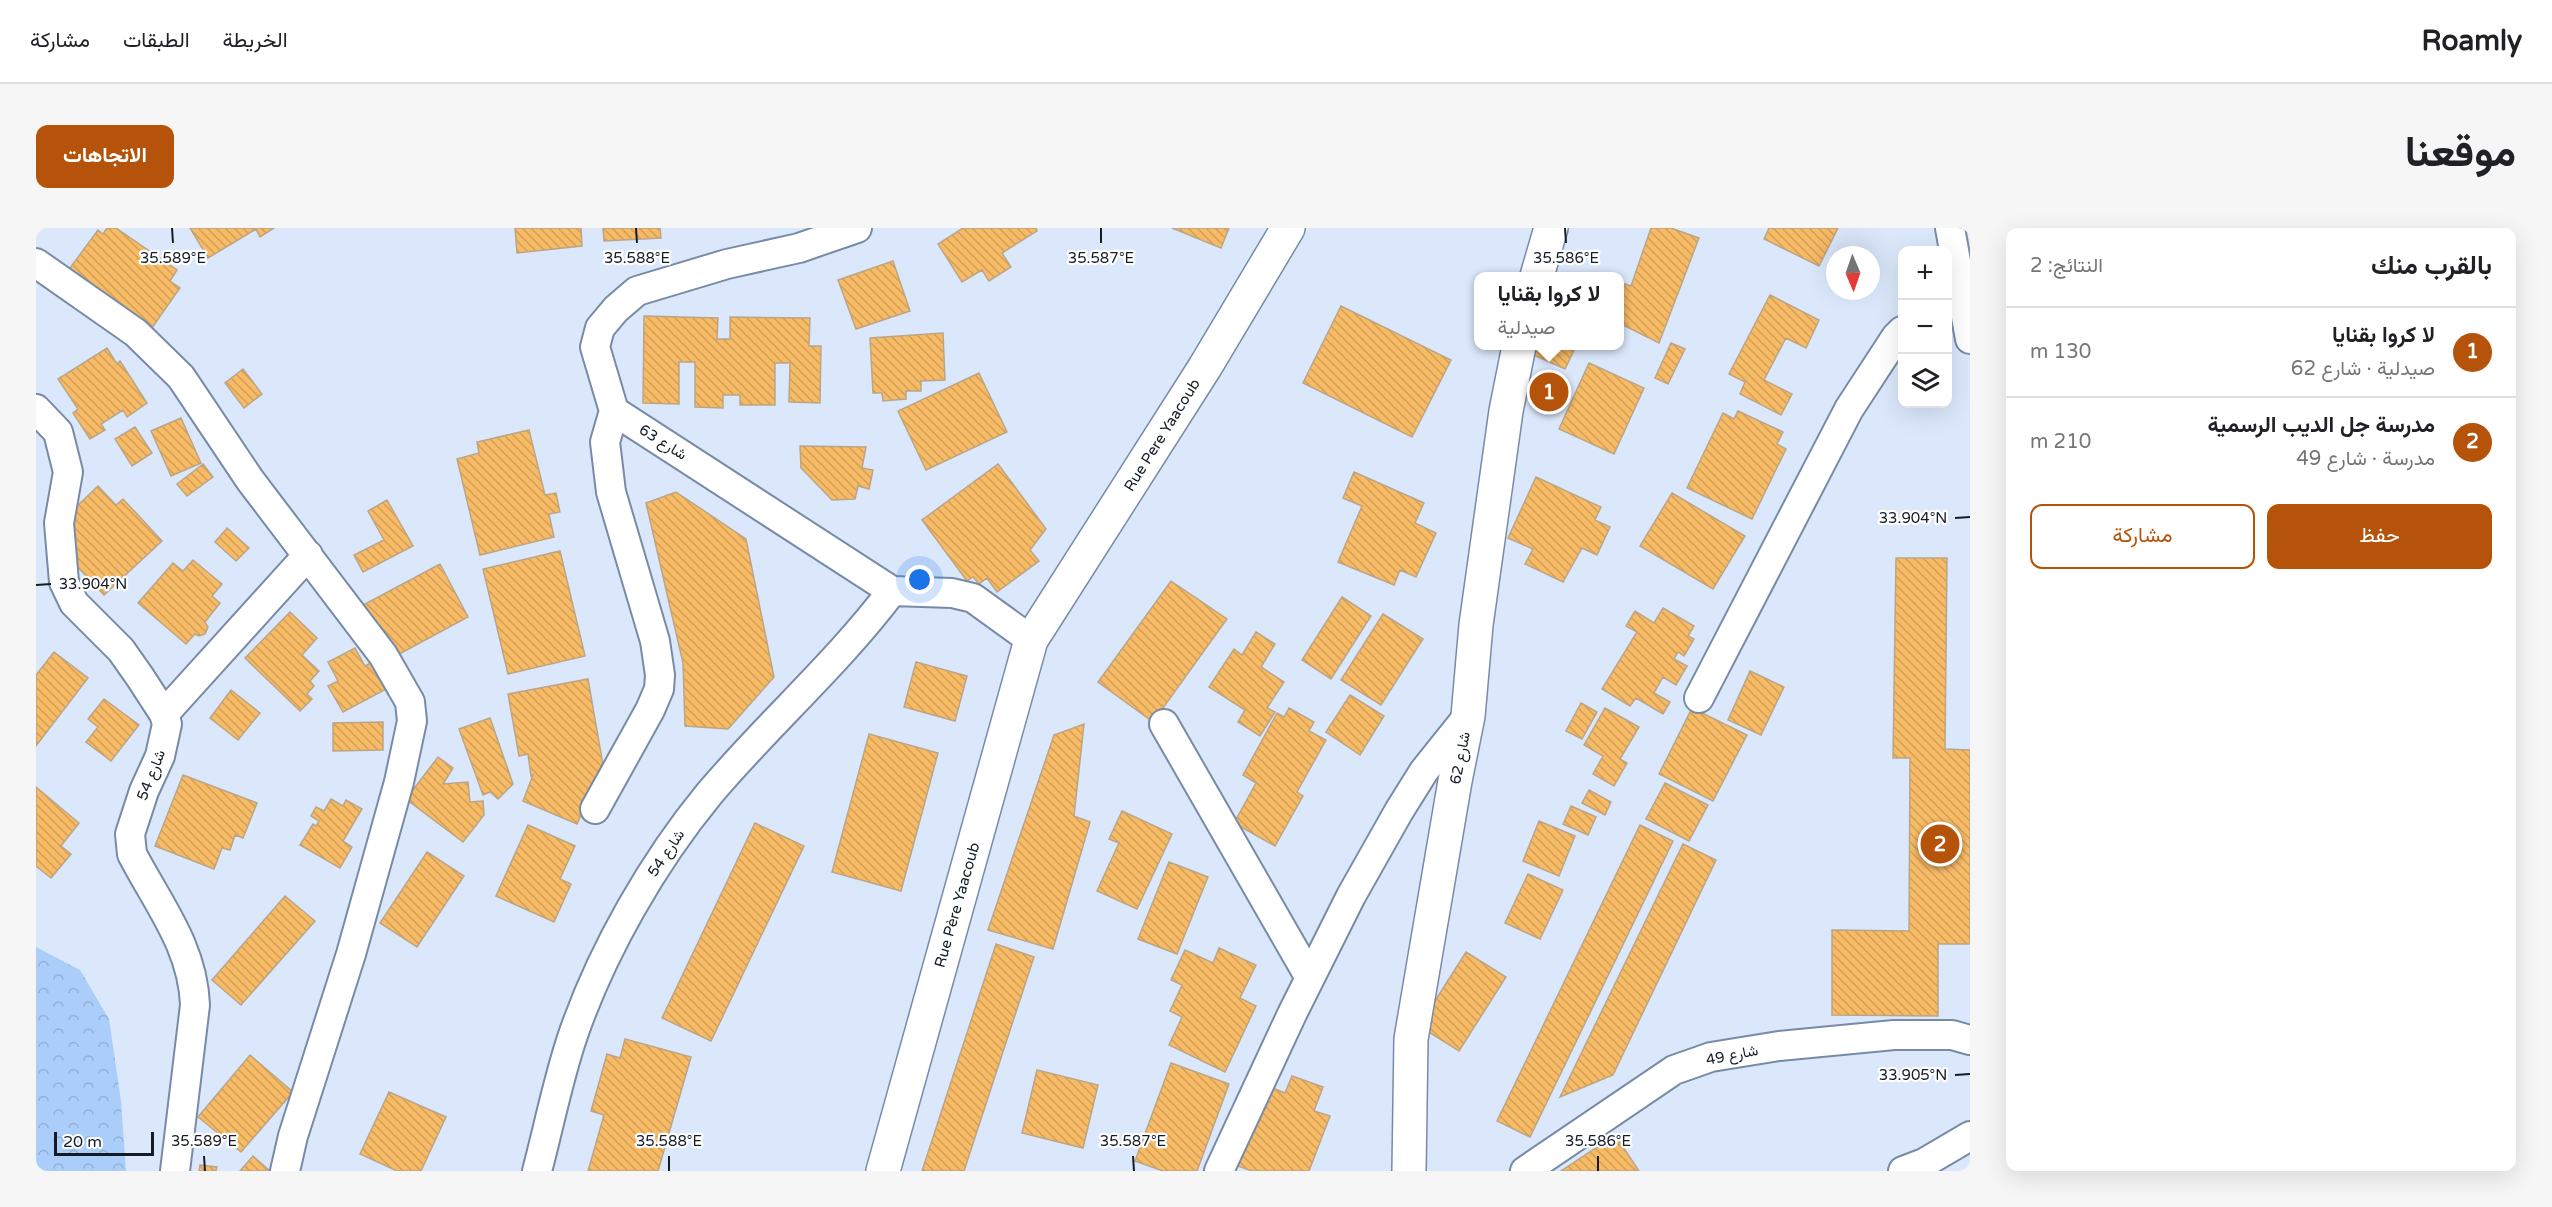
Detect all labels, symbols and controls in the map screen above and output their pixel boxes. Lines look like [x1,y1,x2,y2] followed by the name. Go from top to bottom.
[2422,24,2522,58] text: Roamly
[30,28,90,53] text: مشاركة
[123,28,190,53] text: الطبقات
[223,28,288,53] text: الخريطة
[36,125,174,188] button: الاتجاهات
[2405,127,2516,178] text: موقعنا
[1826,246,1880,300] north arrow
[1898,246,1952,408] map controls
[1898,246,1952,300] button: +
[140,249,206,267] text: 35.589°E
[604,249,670,267] text: 35.588°E
[1068,249,1134,267] text: 35.587°E
[1533,249,1599,267] text: 35.586°E
[2371,250,2492,281] text: بالقرب منك
[2030,254,2103,278] text: النتائج: 2
[1474,272,1624,350] popup
[1498,281,1600,307] text: لا كروا بقنايا
[1898,300,1952,354] button: −
[1498,316,1556,340] text: صيدلية
[2332,322,2435,348] text: لا كروا بقنايا
[2030,340,2091,364] text: 130 m
[2466,340,2479,364] text: 1
[1898,354,1952,408] button: layers
[2291,357,2435,381] text: صيدلية · شارع 62
[1530,370,1568,414] pin: 1
[1120,375,1204,495] street label: Rue Pere Yaacoub
[2207,412,2435,438] text: مدرسة جل الديب الرسمية
[635,420,690,465] street label: شارع 63
[2030,430,2091,454] text: 210 m
[2466,430,2479,454] text: 2
[2296,447,2435,471] text: مدرسة · شارع 49
[2030,504,2255,569] button: مشاركة
[2267,504,2492,569] button: حفظ
[1879,509,1947,527] text: 33.904°N
[905,565,934,594] your location
[59,575,127,593] text: 33.904°N
[1446,730,1476,786] street label: شارع 62
[133,747,171,804] street label: شارع 54
[1920,822,1960,866] pin: 2
[644,826,690,881] street label: شارع 54
[931,840,983,970] street label: Rue Père Yaacoub
[1704,1041,1760,1071] street label: شارع 49
[1879,1066,1947,1084] text: 33.905°N
[54,1129,154,1156] scale bar
[63,1132,102,1152] text: 20 m
[171,1132,237,1150] text: 35.589°E
[636,1132,702,1150] text: 35.588°E
[1100,1132,1166,1150] text: 35.587°E
[1565,1132,1631,1150] text: 35.586°E

